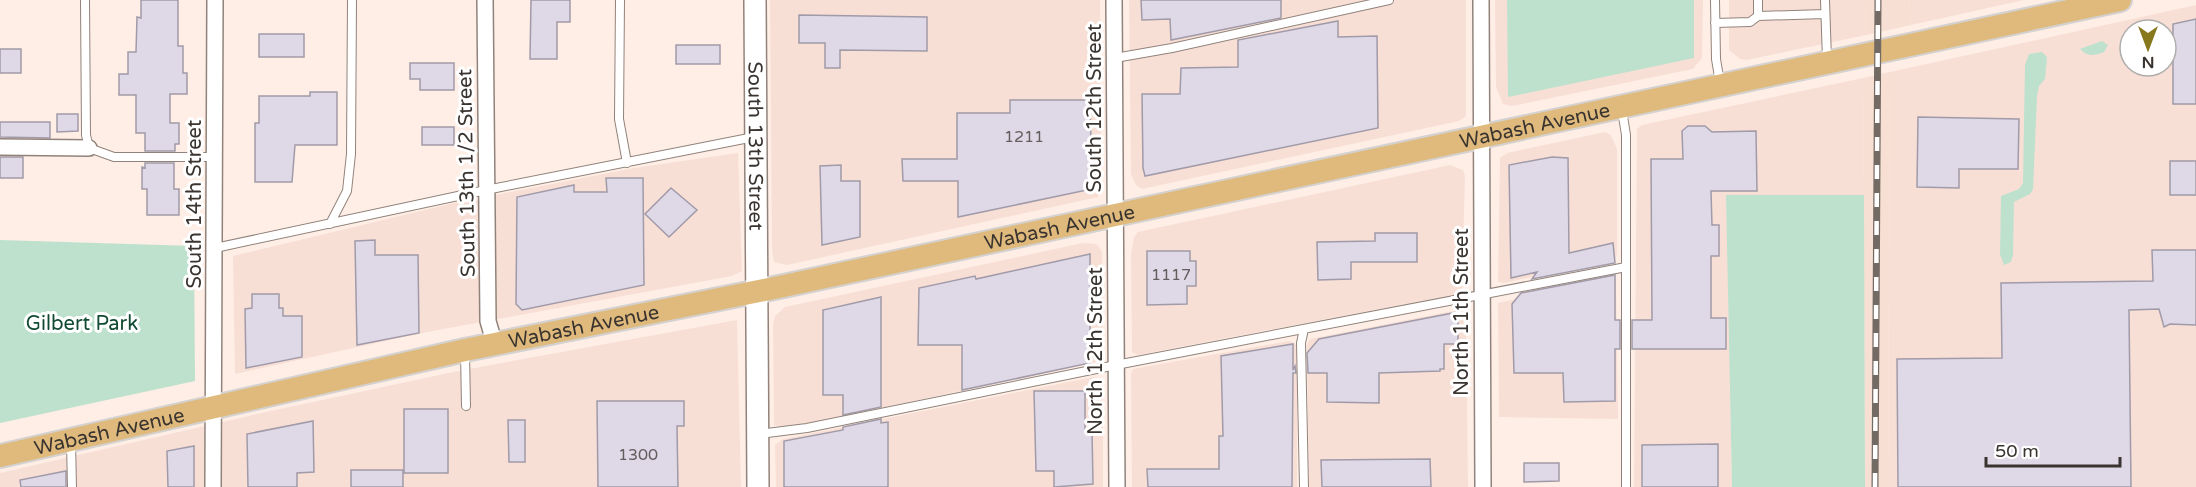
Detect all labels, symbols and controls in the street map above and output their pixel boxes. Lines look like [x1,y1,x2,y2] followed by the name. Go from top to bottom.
[2118,18,2178,78] north arrow
[1083,23,1107,192] street label: South 12th Street
[2142,52,2154,72] text: N
[742,61,767,231] street label: South 13th Street
[453,68,481,277] street label: South 13th 1/2 Street
[1458,98,1612,154] street label: Wabash Avenue
[183,119,207,288] street label: South 14th Street
[1004,127,1044,147] house number: 1211
[982,200,1137,256] street label: Wabash Avenue
[1450,228,1474,396] street label: North 11th Street
[1151,265,1191,285] house number: 1117
[1084,267,1108,435] street label: North 12th Street
[506,300,661,354] street label: Wabash Avenue
[26,312,138,336] park label: Gilbert Park
[32,403,187,461] street label: Wabash Avenue
[1986,430,2120,468] scale bar
[1995,440,2039,462] text: 50 m
[618,445,658,465] house number: 1300

